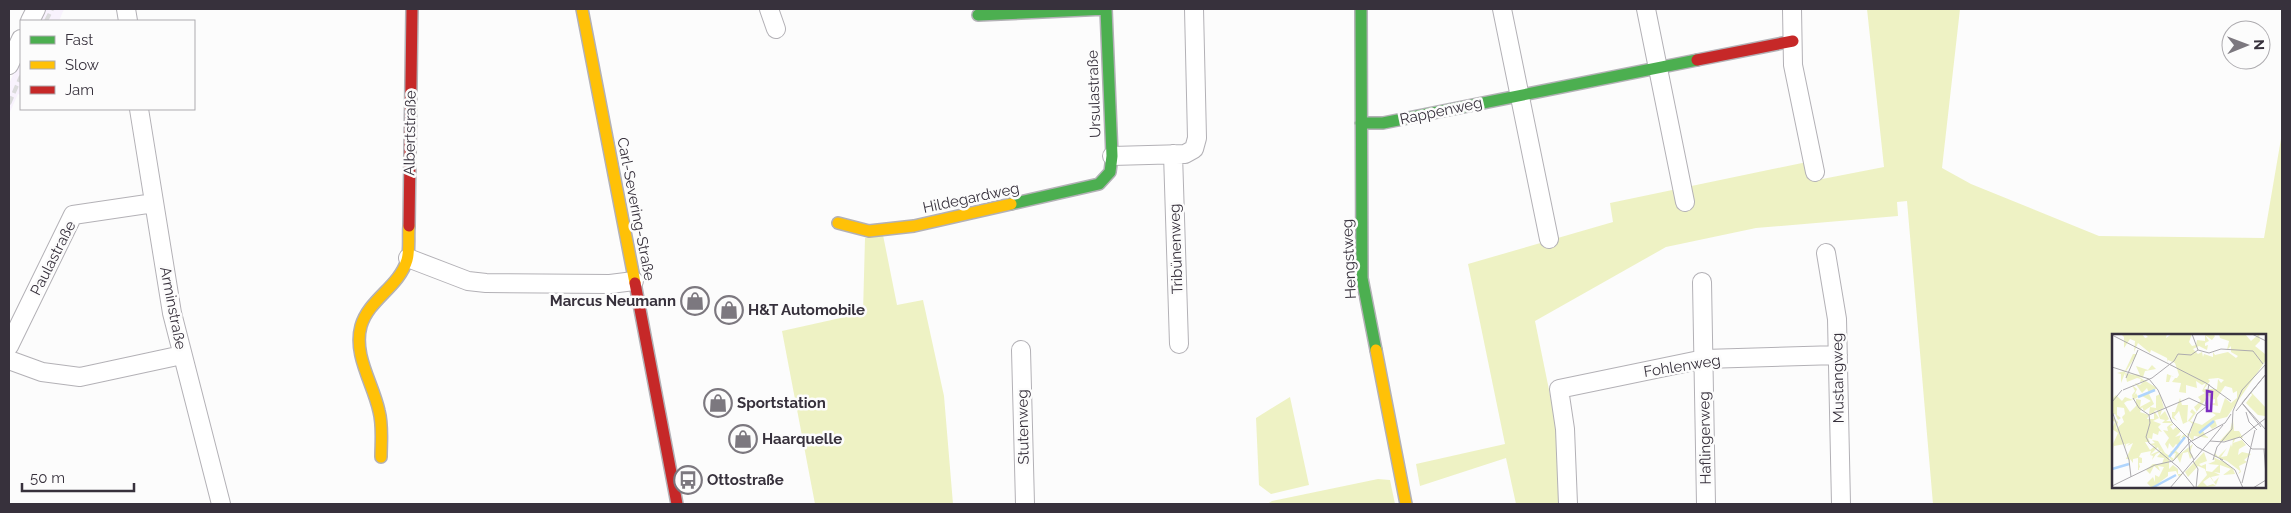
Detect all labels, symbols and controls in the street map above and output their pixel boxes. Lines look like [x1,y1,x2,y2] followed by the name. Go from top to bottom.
[20,20,195,110] legend
[2221,20,2271,70] north arrow
[65,31,93,49] text: Fast
[2251,39,2267,50] text: N
[1083,50,1105,138] street label: Ursulastraße
[65,56,99,74] text: Slow
[65,81,94,99] text: Jam
[400,90,420,176] street label: Albertstraße
[1398,93,1484,129] street label: Rappenweg
[613,136,659,282] street label: Carl-Severing-Straße
[921,179,1021,217] street label: Hildegardweg
[1165,203,1187,295] street label: Tribünenweg
[27,218,80,298] street label: Paulastraße
[1338,219,1360,299] street label: Hengstweg
[156,265,190,351] street label: Arminstraße
[680,286,710,316] shop icon: Marcus Neumann
[550,292,676,310] place label: Marcus Neumann
[714,295,744,325] shop icon: H&T Automobile
[748,301,865,319] place label: H&T Automobile
[1828,333,1848,423] street label: Mustangweg
[2112,334,2266,488] inset map
[1642,351,1722,381] street label: Fohlenweg
[703,388,733,418] shop icon: Sportstation
[1013,389,1033,465] street label: Stutenweg
[1695,391,1715,485] street label: Haflingerweg
[737,394,826,412] place label: Sportstation
[728,424,758,454] shop icon: Haarquelle
[762,430,842,448] place label: Haarquelle
[22,460,135,492] scale bar
[673,465,703,495] bus stop icon: Ottostraße
[30,469,65,487] text: 50 m
[707,471,784,489] place label: Ottostraße

